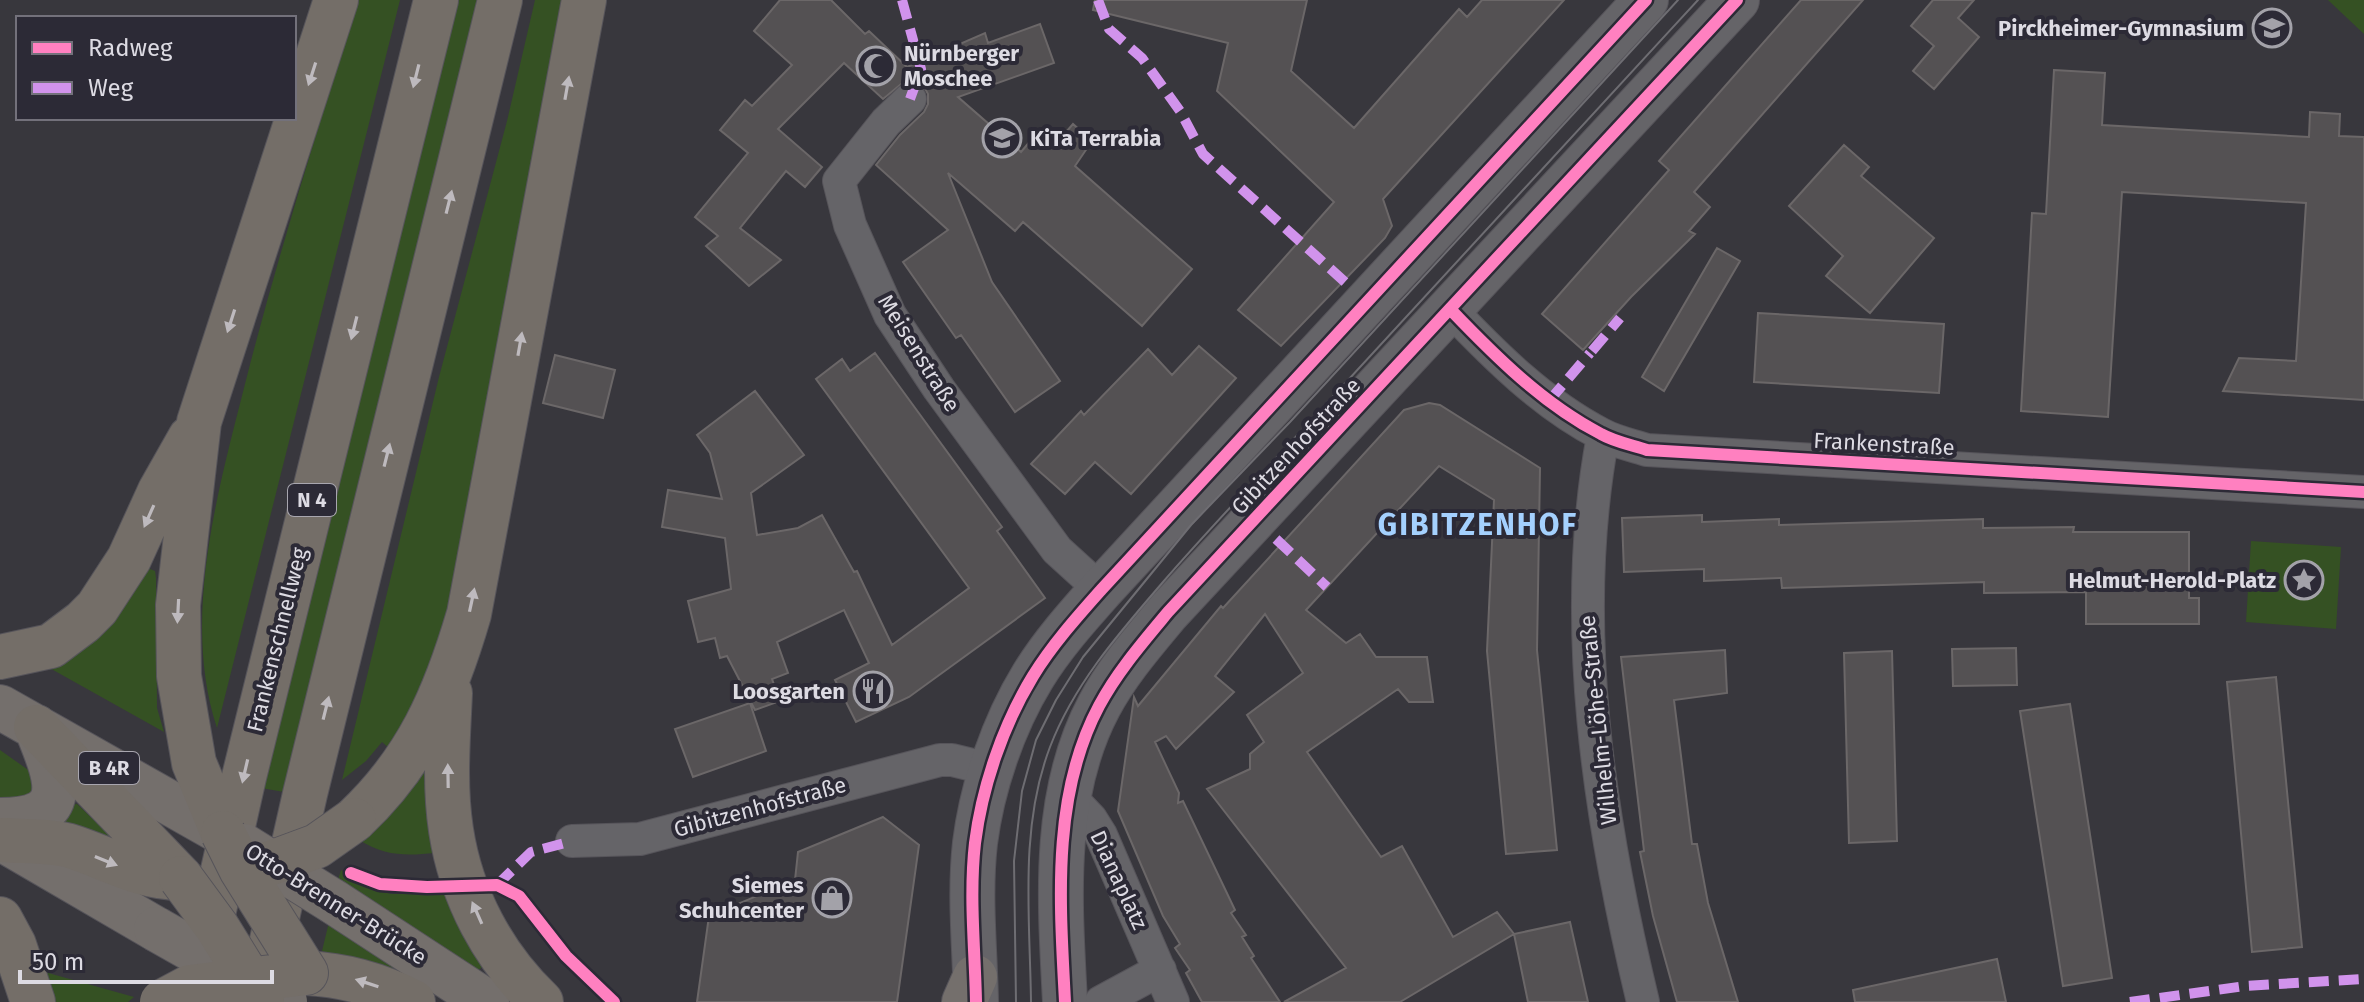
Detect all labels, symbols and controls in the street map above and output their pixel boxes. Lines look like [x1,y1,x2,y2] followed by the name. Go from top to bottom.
[2251,7,2293,49] school or university icon: Pirckheimer-Gymnasium
[1998,15,2244,42] place label: Pirckheimer-Gymnasium
[16,16,296,120] legend
[88,34,173,62] text: Radweg
[904,40,1019,92] place label: Nürnberger Moschee
[855,45,897,87] mosque icon: Nürnberger Moschee
[306,62,318,86] one-way arrow
[410,63,422,88] one-way arrow
[88,74,134,102] text: Weg
[561,76,573,101] one-way arrow
[981,117,1023,159] school or university icon: KiTa Terrabia
[1030,125,1161,152] place label: KiTa Terrabia
[443,190,455,215] one-way arrow
[872,289,966,417] street label: Meisenstraße
[225,310,237,334] one-way arrow
[347,316,360,341] one-way arrow
[514,331,526,356] one-way arrow
[1226,372,1366,520] street label: Gibitzenhofstraße
[1813,427,1955,461] street label: Frankenstraße
[382,442,394,467] one-way arrow
[288,484,336,516] road number: N 4
[142,504,156,527] one-way arrow
[1378,507,1578,543] district label: GIBITZENHOF
[241,544,313,735] street label: Frankenschnellweg
[2283,559,2325,601] place icon: Helmut-Herold-Platz
[2068,567,2276,594] place label: Helmut-Herold-Platz
[466,587,479,612] one-way arrow
[172,599,185,624] one-way arrow
[1574,614,1622,826] street label: Wilhelm-Löhe-Straße
[852,670,894,712] restaurant icon: Loosgarten
[733,678,845,705] place label: Loosgarten
[320,695,333,720] one-way arrow
[79,752,139,784] road number: B 4R
[238,758,251,783] one-way arrow
[442,763,454,788] one-way arrow
[671,771,849,843] street label: Gibitzenhofstraße
[1084,826,1154,934] street label: Dianaplatz
[241,837,431,971] street label: Otto-Brenner-Brücke
[94,854,118,867] one-way arrow
[679,872,804,924] place label: Siemes Schuhcenter
[811,877,853,919] shop icon: Siemes Schuhcenter
[470,902,484,925] one-way arrow
[20,934,272,984] scale bar
[32,948,84,976] text: 50 m
[354,976,378,988] one-way arrow

